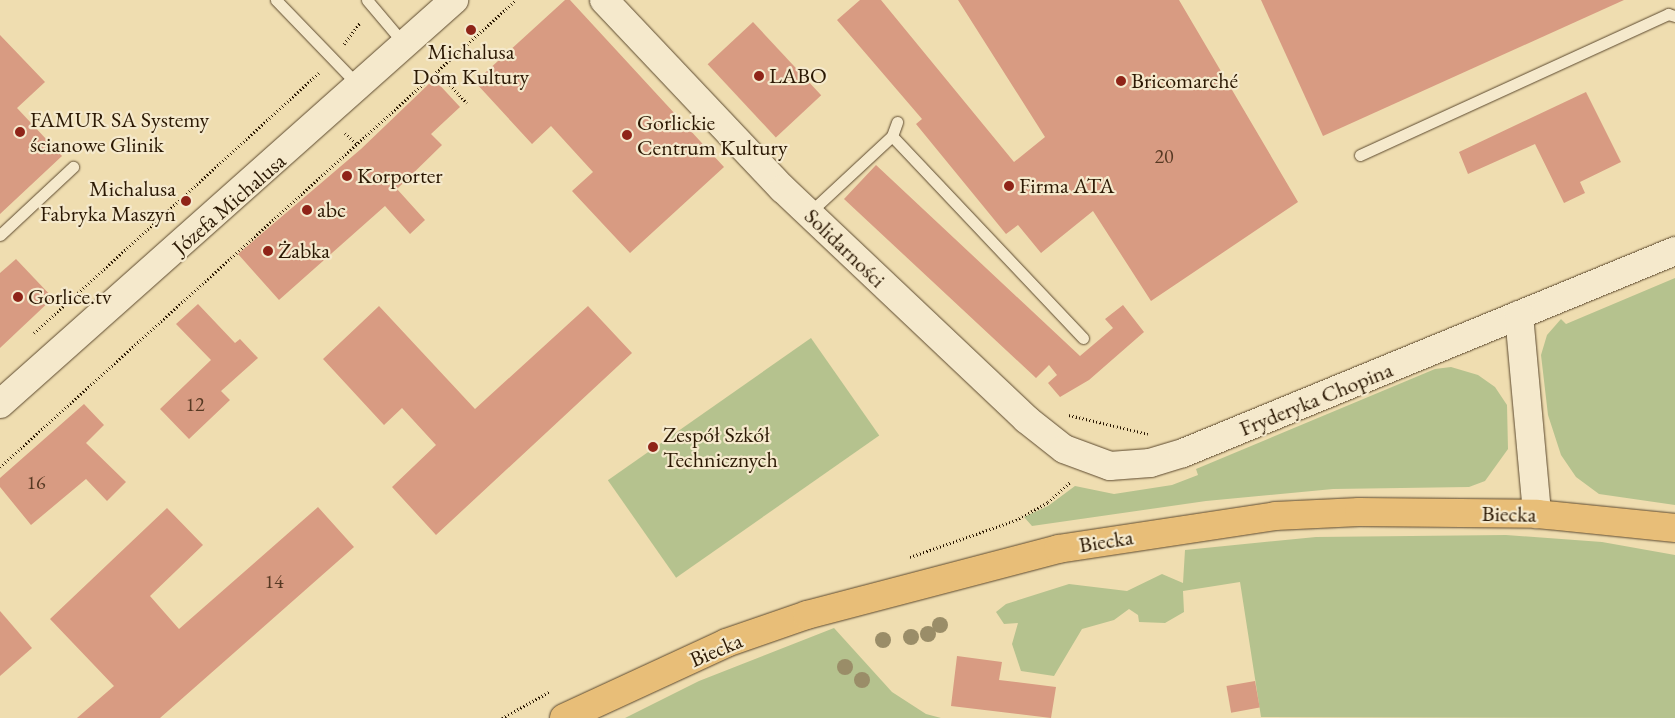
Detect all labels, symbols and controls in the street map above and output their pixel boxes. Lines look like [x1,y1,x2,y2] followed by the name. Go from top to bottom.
[465,24,477,36] marker: Michalusa Dom Kultury
[413,38,529,90] place label: Michalusa Dom Kultury
[769,63,827,89] place label: LABO
[1131,68,1238,94] place label: Bricomarché
[753,70,765,82] marker: LABO
[1115,75,1127,87] marker: Bricomarché
[30,106,209,158] place label: FAMUR SA Systemy ścianowe Glinik
[637,109,788,160] place label: Gorlickie Centrum Kultury
[14,126,26,138] marker: FAMUR SA Systemy ścianowe Glinik
[621,129,633,141] marker: Gorlickie Centrum Kultury
[1154,144,1174,168] house number: 20
[167,148,291,260] street label: Józefa Michalusa
[357,163,443,189] place label: Korporter
[341,170,353,182] marker: Korporter
[1019,173,1115,199] place label: Firma ATA
[40,175,176,226] place label: Michalusa Fabryka Maszyn
[1003,180,1015,192] marker: Firma ATA
[180,195,192,207] marker: Michalusa Fabryka Maszyn
[317,197,346,223] place label: abc
[799,203,891,293] street label: Solidarności
[301,204,313,216] marker: abc
[278,238,330,264] place label: Żabka
[262,245,274,257] marker: Żabka
[28,284,112,310] place label: Gorlice.tv
[12,291,24,303] marker: Gorlice.tv
[1236,356,1396,442] street label: Fryderyka Chopina
[185,392,205,416] house number: 12
[663,421,778,472] place label: Zespół Szkół Technicznych
[647,441,659,453] marker: Zespół Szkół Technicznych
[26,470,46,494] house number: 16
[1481,500,1537,528] street label: Biecka
[1077,524,1135,558] street label: Biecka
[264,569,284,593] house number: 14
[686,627,746,673] street label: Biecka

